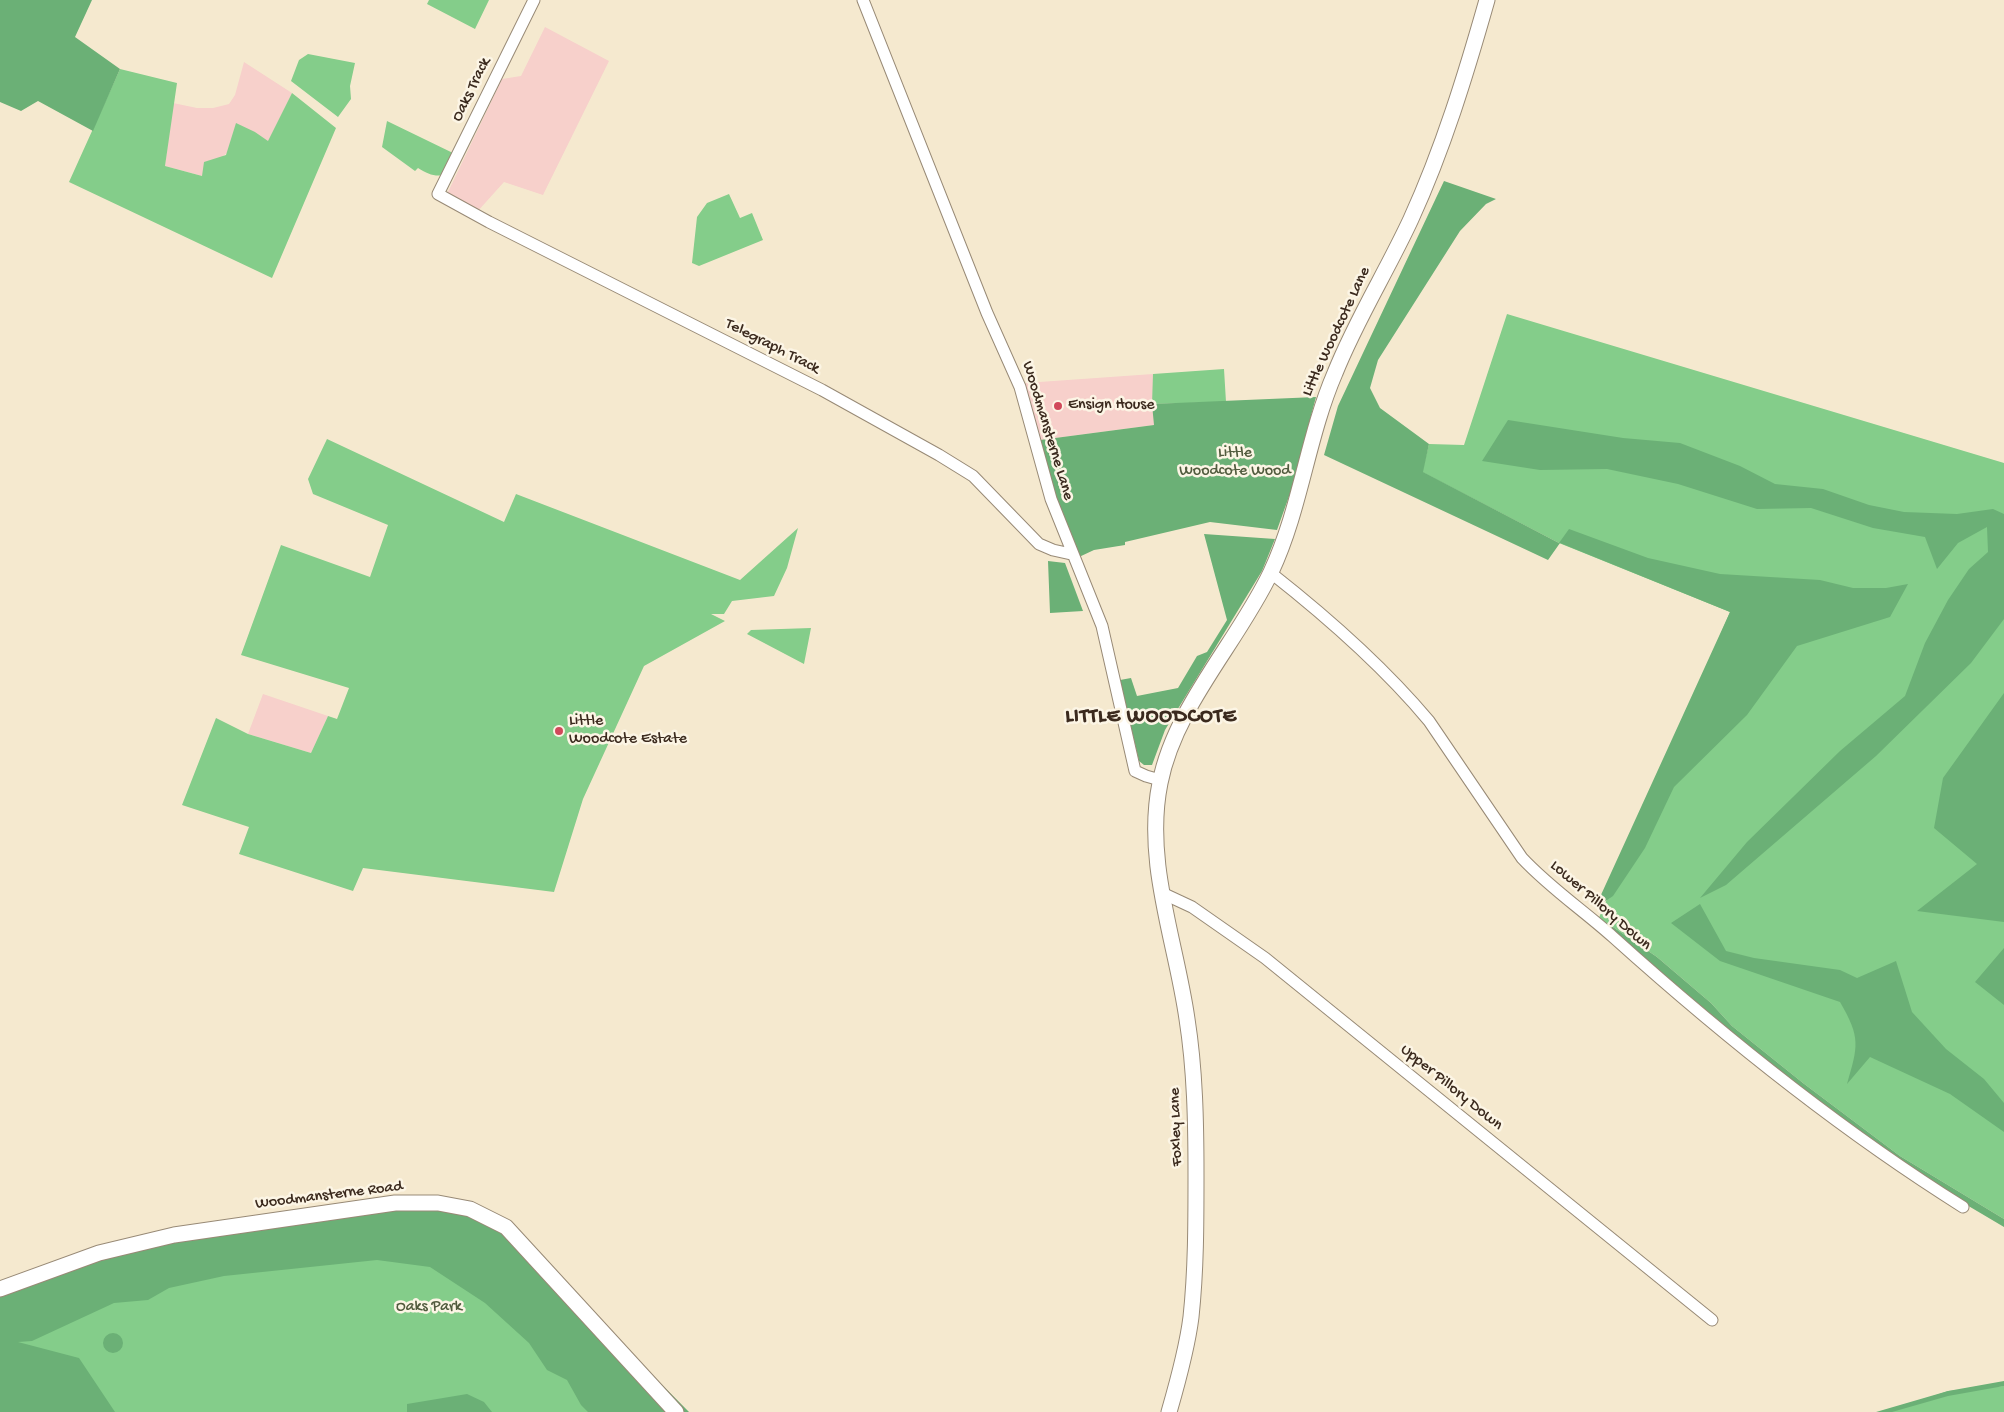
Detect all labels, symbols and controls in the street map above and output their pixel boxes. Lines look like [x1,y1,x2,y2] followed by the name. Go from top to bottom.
[448,55,496,125] street label: Oaks Track
[1299,264,1375,400] street label: Little Woodcote Lane
[722,315,822,379] street label: Telegraph Track
[1017,359,1077,503] street label: Woodmansterne Lane
[1068,396,1155,416] place label: Ensign House
[1052,400,1064,412] marker: Ensign House
[1179,444,1291,482] park label: Little Woodcote Wood
[1063,705,1239,731] district label: LITTLE WOODCOTE
[569,712,687,750] place label: Little Woodcote Estate
[553,725,565,737] marker: Little Woodcote Estate
[1545,857,1655,955] street label: Lower Pillory Down
[1396,1041,1506,1135] street label: Upper Pillory Down
[1166,1087,1188,1167] street label: Foxley Lane
[254,1177,404,1215] street label: Woodmansterne Road
[396,1298,462,1318] park label: Oaks Park

